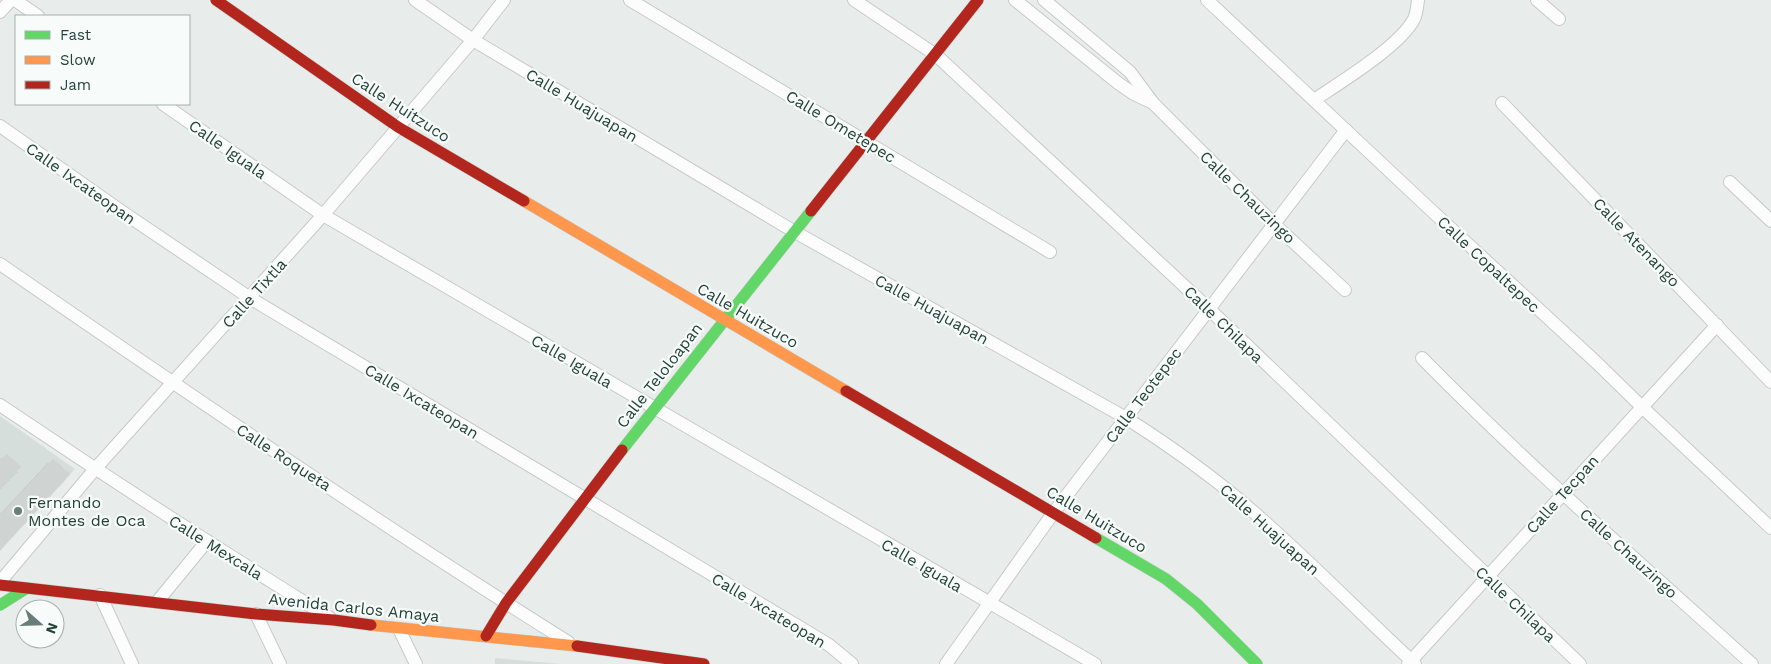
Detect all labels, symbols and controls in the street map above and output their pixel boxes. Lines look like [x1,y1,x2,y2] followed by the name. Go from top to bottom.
[15,15,190,105] legend
[60,26,92,44] text: Fast
[60,51,96,69] text: Slow
[522,65,641,146] street label: Calle Huajuapan
[348,68,454,146] street label: Calle Huitzuco
[60,76,91,94] text: Jam
[782,86,899,167] street label: Calle Ometepec
[185,116,270,183] street label: Calle Iguala
[22,138,139,228] street label: Calle Ixcateopan
[1196,147,1299,248] street label: Calle Chauzingo
[1589,194,1684,291] street label: Calle Atenango
[1434,212,1544,317] street label: Calle Copaltepec
[218,255,291,332] street label: Calle Tixtla
[872,270,992,349] street label: Calle Huajuapan
[694,279,802,352] street label: Calle Huitzuco
[1180,282,1267,367] street label: Calle Chilapa
[612,319,706,432] street label: Calle Teloloapan
[528,331,616,392] street label: Calle Iguala
[1101,344,1186,447] street label: Calle Teotepec
[361,360,482,443] street label: Calle Ixcateopan
[233,420,335,495] street label: Calle Roqueta
[1522,451,1603,538] street label: Calle Tecpan
[1216,480,1323,579] street label: Calle Huajuapan
[1043,482,1150,557] street label: Calle Huitzuco
[28,493,145,530] place label: Fernando Montes de Oca
[1576,504,1682,602] street label: Calle Chauzingo
[12,505,24,517] marker: Fernando Montes de Oca
[165,511,266,584] street label: Calle Mexcala
[878,535,966,596] street label: Calle Iguala
[1472,562,1560,646] street label: Calle Chilapa
[708,569,829,652] street label: Calle Ixcateopan
[268,589,440,626] street label: Avenida Carlos Amaya
[15,599,65,649] north arrow
[43,621,62,636] text: N

